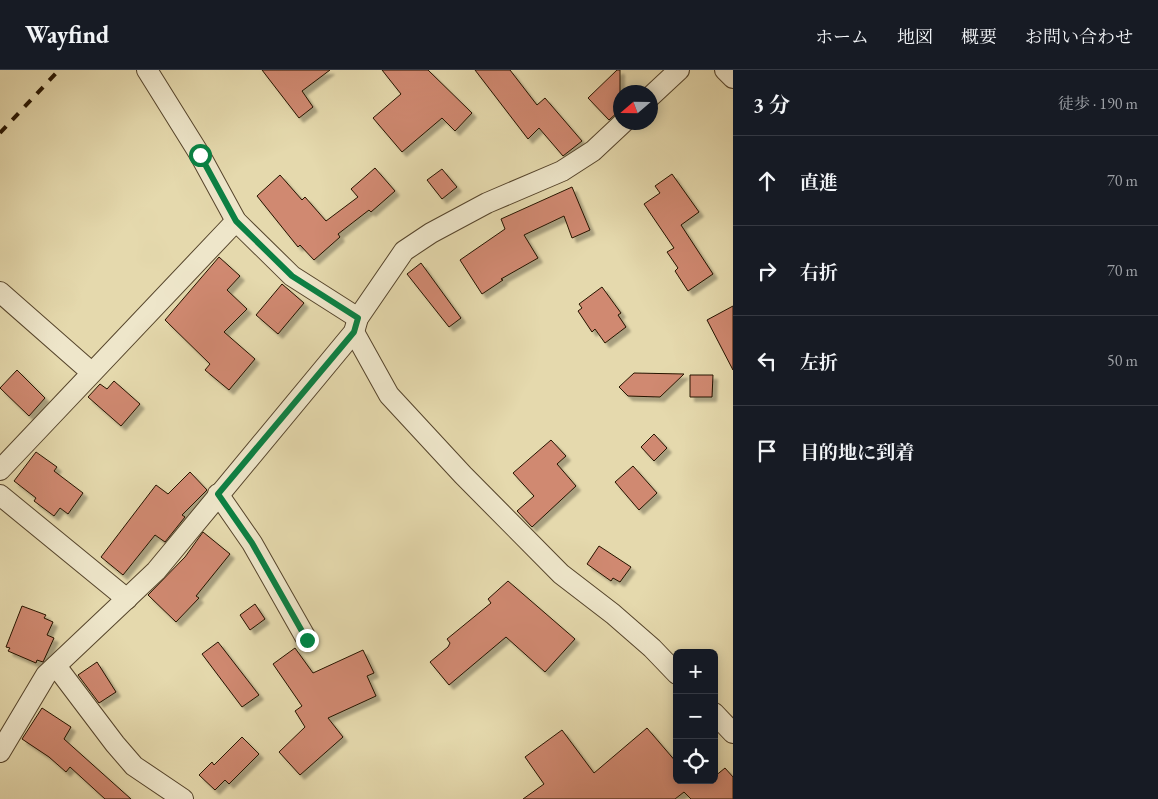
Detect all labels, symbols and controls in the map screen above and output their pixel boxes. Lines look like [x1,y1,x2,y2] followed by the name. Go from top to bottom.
[25,19,109,50] text: Wayfind
[815,25,869,48] text: ホーム
[897,25,933,48] text: 地図
[961,25,997,48] text: 概要
[1025,25,1133,48] text: お問い合わせ
[613,85,658,130] north arrow
[753,91,790,118] text: 3 分
[1058,93,1138,114] text: 徒歩 · 190 m
[189,144,212,167] route start
[753,167,781,195] icon: ahead
[800,170,838,195] text: 直進
[1107,170,1138,191] text: 70 m
[753,257,781,285] icon: right
[800,260,838,285] text: 右折
[1107,260,1138,281] text: 70 m
[753,347,781,375] icon: left
[800,350,838,375] text: 左折
[1107,350,1138,371] text: 50 m
[753,437,781,465] icon: arrive
[800,440,914,465] text: 目的地に到着
[296,629,319,652] route end
[673,649,718,784] map controls
[673,649,718,694] button: +
[673,694,718,739] button: −
[673,739,718,784] button: locate

